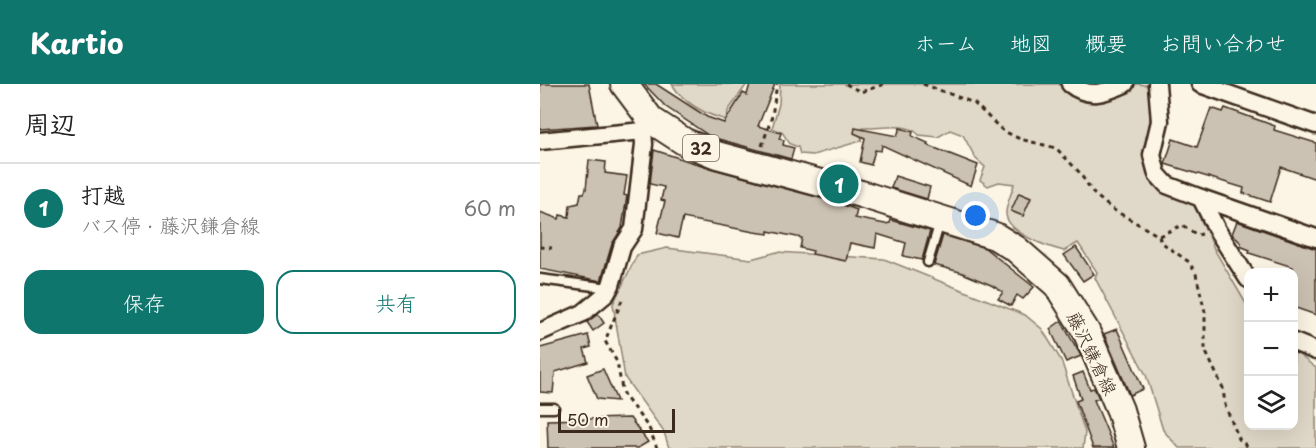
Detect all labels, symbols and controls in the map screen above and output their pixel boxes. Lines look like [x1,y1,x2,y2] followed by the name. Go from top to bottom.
[30,21,124,64] text: Kartio
[915,26,977,58] text: ホーム
[1010,26,1052,58] text: 地図
[1085,26,1127,58] text: 概要
[1160,26,1286,58] text: お問い合わせ
[24,104,76,143] text: 周辺
[683,135,719,161] road number: 32
[820,162,858,206] pin: 1
[81,177,125,210] text: 打越
[39,193,48,223] text: 1
[464,193,516,223] text: 60 m
[961,201,990,230] your location
[81,210,260,240] text: バス停 · 藤沢鎌倉線
[1244,268,1298,430] map controls
[1244,268,1298,322] button: +
[24,270,264,334] button: 保存
[276,270,516,334] button: 共有
[1061,307,1125,399] street label: 藤沢鎌倉線
[1244,322,1298,376] button: −
[1244,376,1298,430] button: layers
[558,406,675,434] scale bar
[567,407,608,431] text: 50 m

